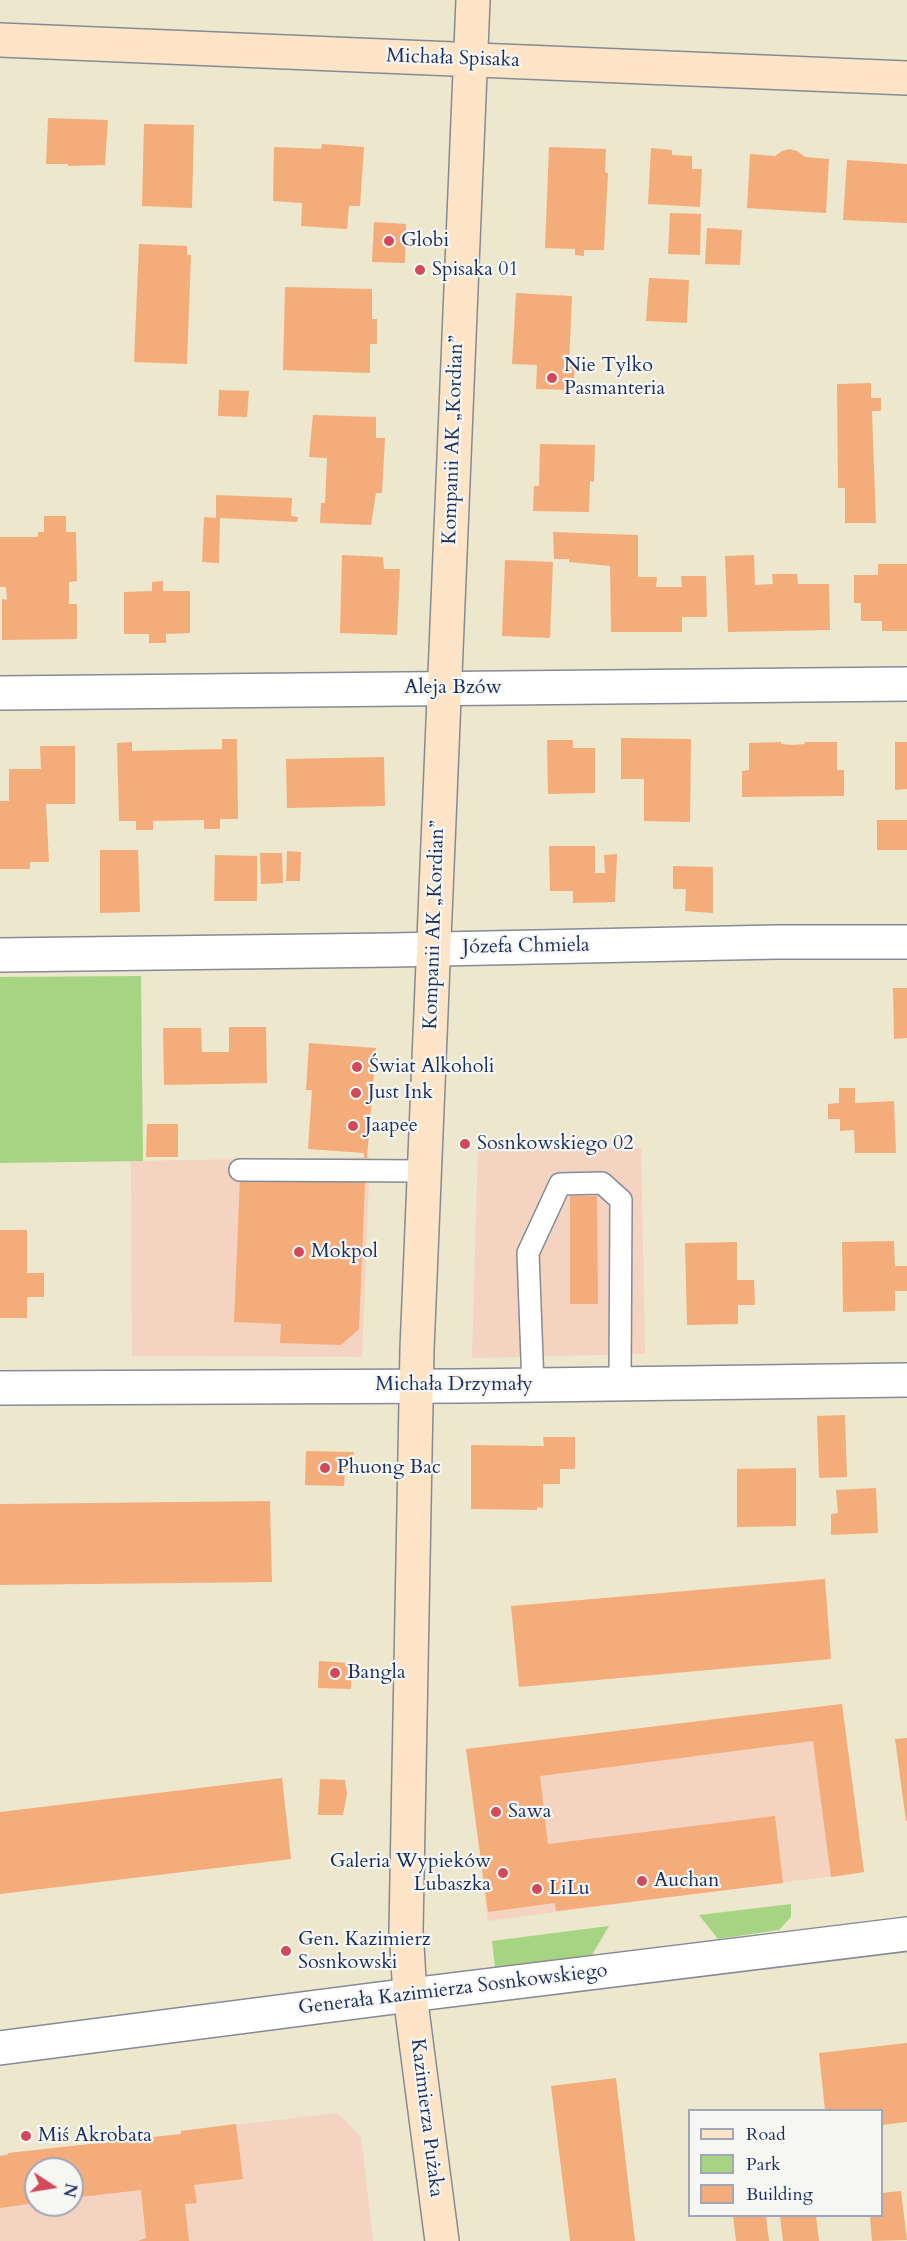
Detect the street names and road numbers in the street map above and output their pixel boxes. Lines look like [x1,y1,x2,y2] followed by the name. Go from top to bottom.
[386,45,520,73] street label: Michała Spisaka
[438,335,470,545] street label: Kompanii AK „Kordian”
[404,676,502,700] street label: Aleja Bzów
[419,820,451,1030] street label: Kompanii AK „Kordian”
[462,934,590,960] street label: Józefa Chmiela
[375,1373,533,1397] street label: Michała Drzymały
[297,1959,609,2021] street label: Generała Kazimierza Sosnkowskiego
[404,2037,448,2199] street label: Kazimierza Pużaka

